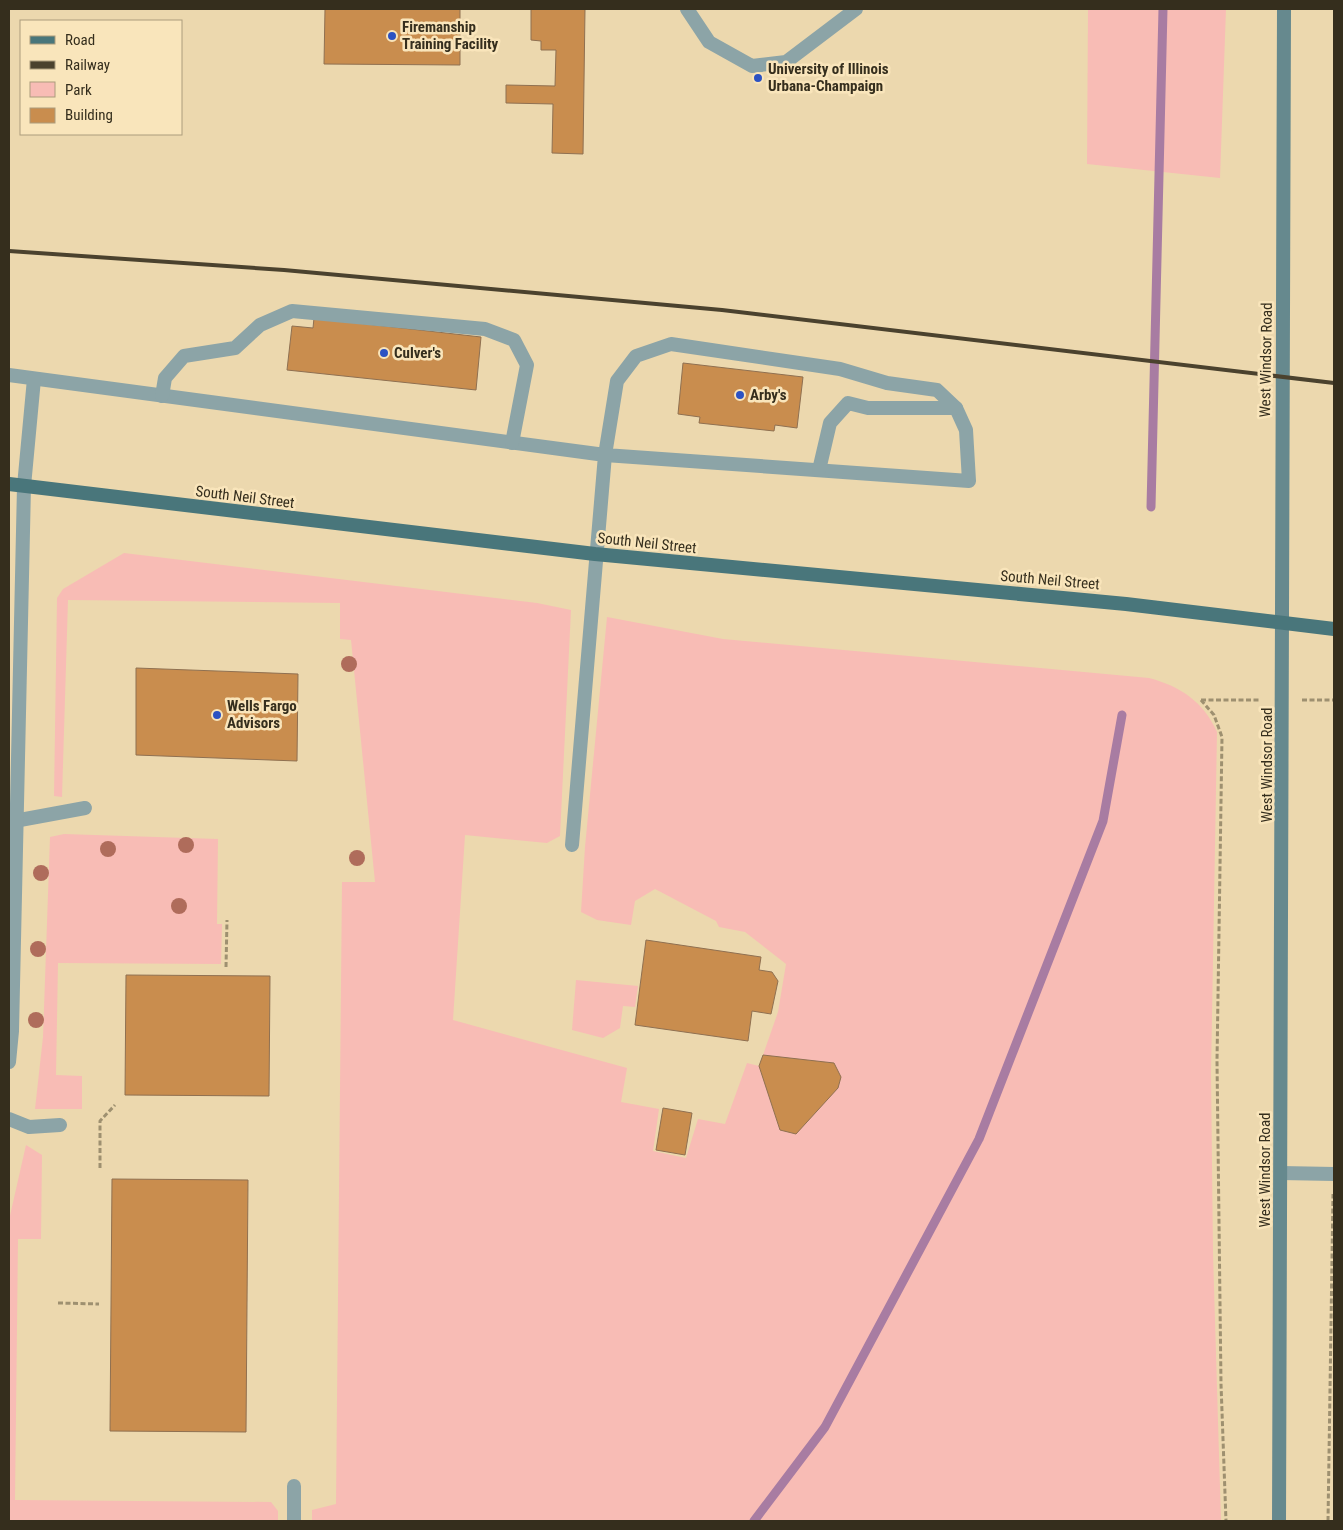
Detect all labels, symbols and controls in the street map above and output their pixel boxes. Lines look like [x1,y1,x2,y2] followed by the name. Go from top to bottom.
[402,18,499,53] place label: Firemanship Training Facility
[20,20,182,135] legend
[386,30,398,42] marker: Firemanship Training Facility
[65,31,95,49] text: Road
[65,56,110,74] text: Railway
[768,60,889,95] place label: University of Illinois Urbana-Champaign
[752,72,764,84] marker: University of Illinois Urbana-Champaign
[65,81,92,99] text: Park
[65,106,113,124] text: Building
[1256,302,1276,418] street label: West Windsor Road
[394,344,441,362] place label: Culver's
[378,347,390,359] marker: Culver's
[750,386,787,404] place label: Arby's
[734,389,746,401] marker: Arby's
[195,482,295,512] street label: South Neil Street
[597,529,697,557] street label: South Neil Street
[1000,567,1100,593] street label: South Neil Street
[227,697,297,732] place label: Wells Fargo Advisors
[1258,707,1276,823] street label: West Windsor Road
[211,709,223,721] marker: Wells Fargo Advisors
[1256,1112,1274,1228] street label: West Windsor Road

